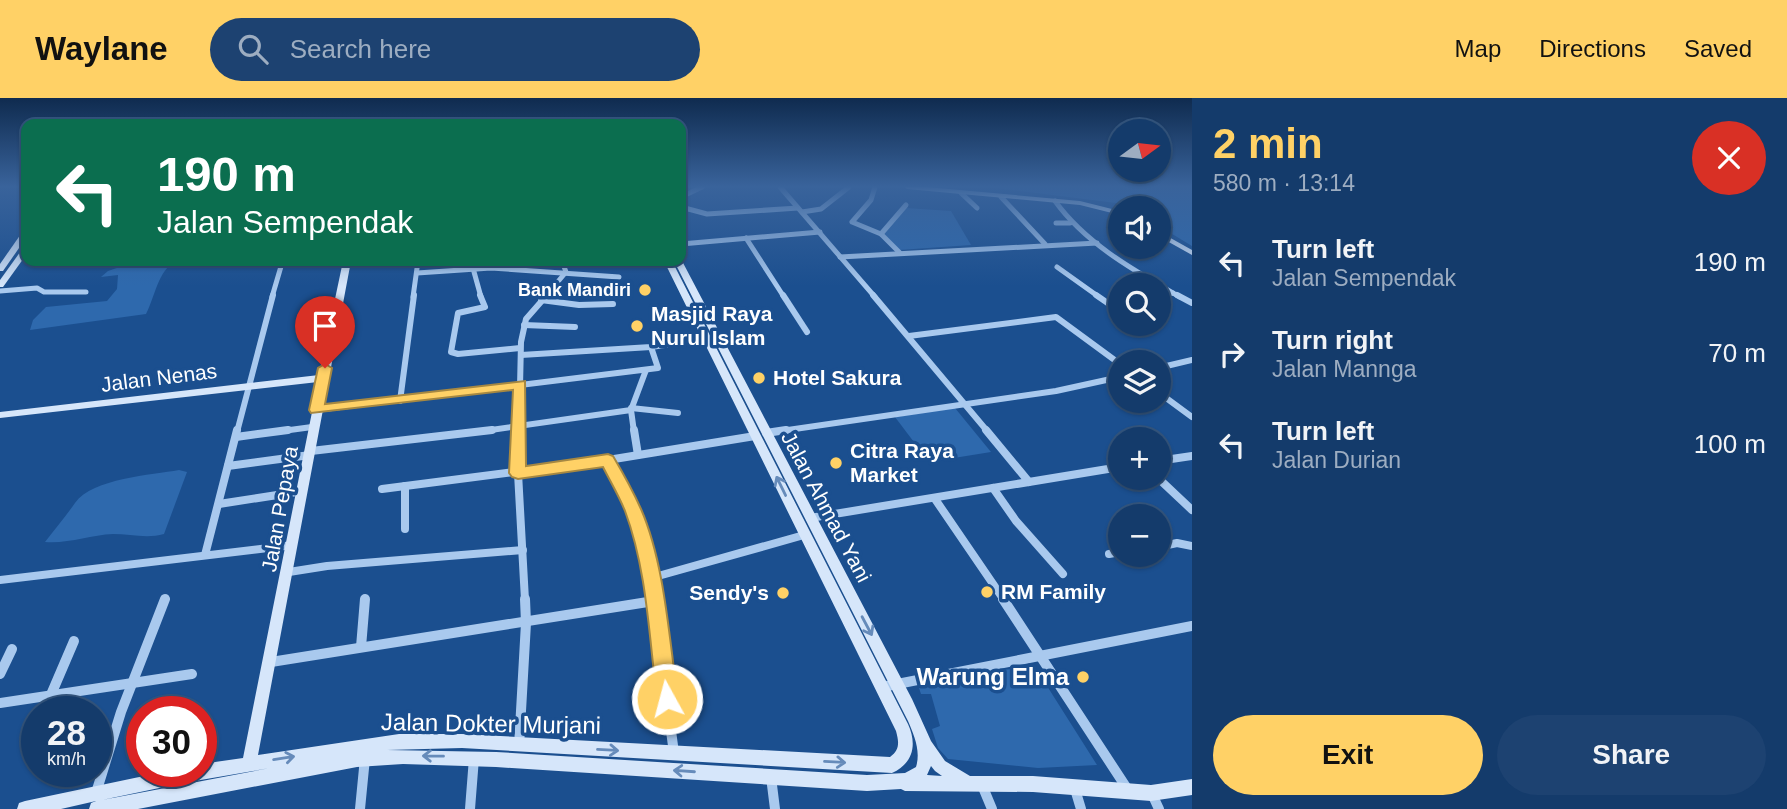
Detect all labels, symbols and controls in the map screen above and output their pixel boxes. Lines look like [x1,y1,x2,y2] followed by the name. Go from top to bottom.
[210,18,700,81] search box
[35,30,168,67] text: Waylane
[234,30,272,68] icon: search
[290,34,431,64] text: Search here
[1455,35,1501,62] text: Map
[1539,35,1646,62] text: Directions
[1684,35,1752,62] text: Saved
[1108,119,1171,182] north arrow
[1108,119,1171,567] map controls
[1213,120,1323,167] text: 2 min
[1692,121,1766,195] button: close
[42,147,133,238] icon: left
[157,147,296,201] text: 190 m
[1213,170,1355,196] text: 580 m · 13:14
[1108,196,1171,259] button: sound
[157,204,413,240] text: Jalan Sempendak
[1272,234,1374,264] text: Turn left
[1213,244,1251,282] icon: left
[1694,247,1766,277] text: 190 m
[1272,265,1456,291] text: Jalan Sempendak
[1108,273,1171,336] button: search
[518,280,631,300] place label: Bank Mandiri
[637,282,653,298] marker: Bank Mandiri
[295,296,355,368] pin
[651,302,773,349] place label: Masjid Raya Nurul Islam
[306,307,344,345] icon: arrive
[629,318,645,334] marker: Masjid Raya Nurul Islam
[1272,325,1393,355] text: Turn right
[1213,335,1251,373] icon: right
[1708,338,1766,368] text: 70 m
[1108,350,1171,413] button: layers
[1272,356,1417,382] text: Jalan Mannga
[100,359,218,396] street label: Jalan Nenas
[773,366,902,389] place label: Hotel Sakura
[751,370,767,386] marker: Hotel Sakura
[1272,416,1374,446] text: Turn left
[1213,426,1251,464] icon: left
[777,427,876,586] street label: Jalan Ahmad Yani
[1108,427,1171,490] button: +
[1694,429,1766,459] text: 100 m
[850,439,954,486] place label: Citra Raya Market
[257,444,302,574] street label: Jalan Pepaya
[1272,447,1401,473] text: Jalan Durian
[828,455,844,471] marker: Citra Raya Market
[773,476,787,497] one-way arrow
[1108,504,1171,567] button: −
[1001,580,1106,603] place label: RM Family
[689,581,769,604] place label: Sendy's
[979,584,995,600] marker: RM Family
[775,585,791,601] marker: Sendy's
[861,615,874,636] one-way arrow
[630,662,704,736] position arrow
[917,663,1070,690] place label: Warung Elma
[1075,669,1091,685] marker: Warung Elma
[126,696,217,787] speed limit sign: 30
[381,708,601,739] street label: Jalan Dokter Murjani
[47,713,86,752] text: 28
[1213,715,1483,795] button: Exit
[1497,715,1766,795] button: Share
[596,743,619,756] one-way arrow
[47,749,86,769] text: km/h
[422,749,445,763] one-way arrow
[272,751,295,764] one-way arrow
[823,756,846,769] one-way arrow
[674,764,696,777] one-way arrow

